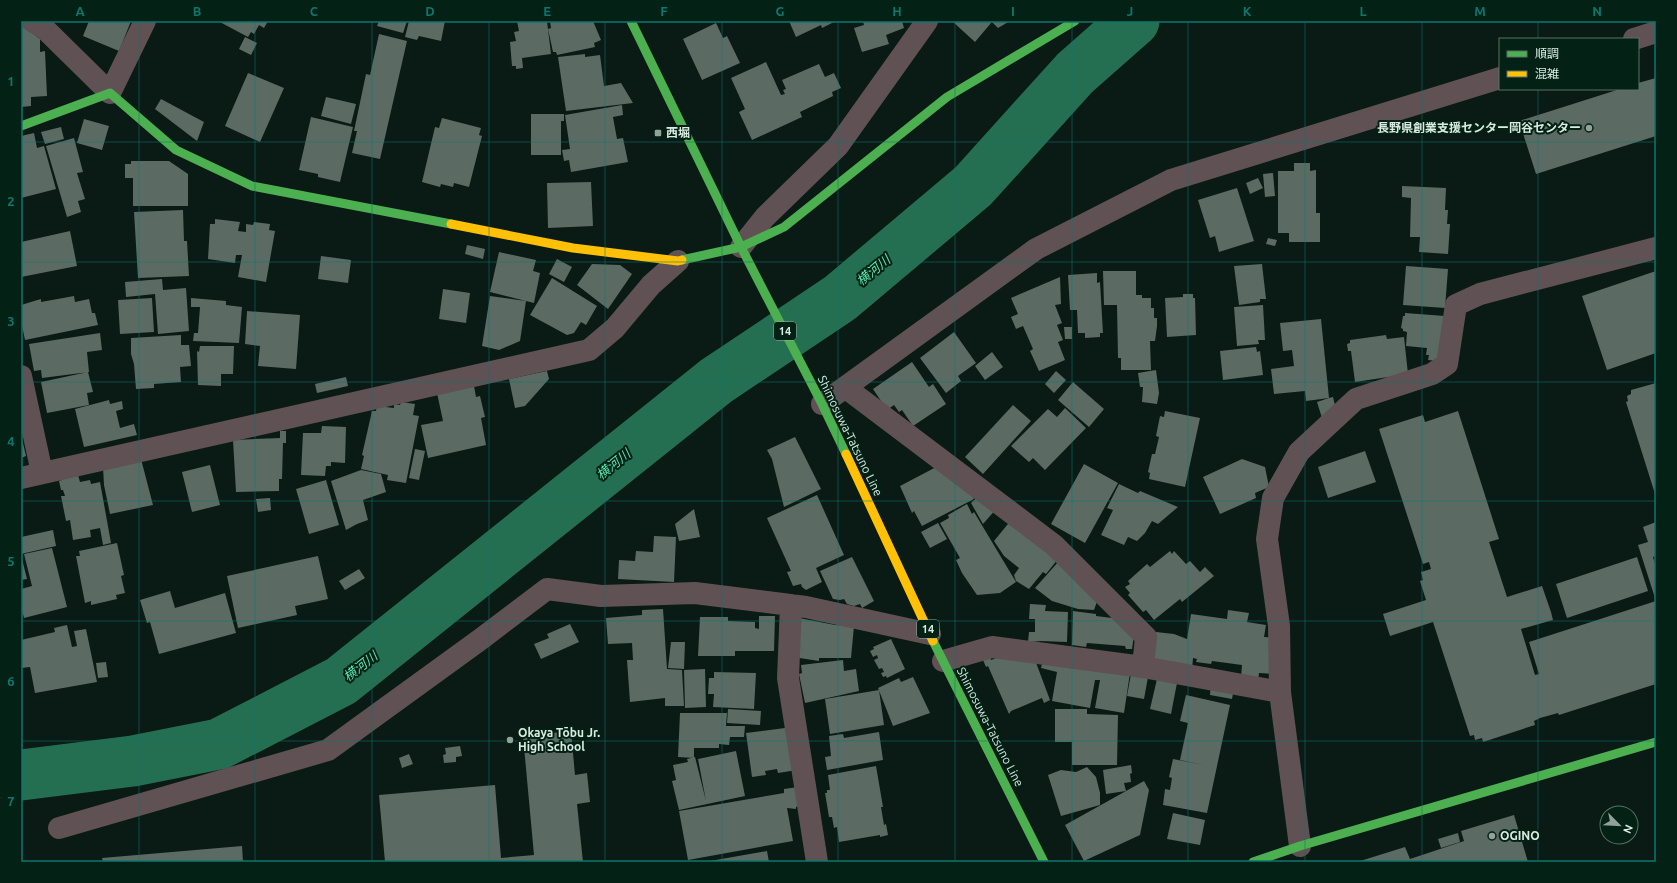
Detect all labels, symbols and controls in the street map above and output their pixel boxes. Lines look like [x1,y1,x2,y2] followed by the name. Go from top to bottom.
[75,4,85,18] text: A
[193,4,202,18] text: B
[310,4,319,18] text: C
[425,4,435,18] text: D
[543,4,551,18] text: E
[660,4,668,18] text: F
[776,4,785,18] text: G
[892,4,902,18] text: H
[1011,4,1015,18] text: I
[1127,4,1133,18] text: J
[1243,4,1252,18] text: K
[1359,4,1367,18] text: L
[1474,4,1486,18] text: M
[1592,4,1602,18] text: N
[1499,38,1639,90] legend
[1535,47,1559,60] text: 順調
[1535,67,1559,80] text: 混雑
[7,74,15,88] text: 1
[1377,121,1581,134] place label: 長野県創業支援センター岡谷センター
[1584,123,1594,133] marker: 長野県創業支援センター岡谷センター
[666,126,690,139] place label: 西堀
[653,128,663,138] marker: 西堀
[7,194,15,208] text: 2
[854,251,894,288] water label: 横河川
[7,314,15,328] text: 3
[774,322,796,340] road number: 14
[816,374,885,498] street label: Shimosuwa-Tatsuno Line
[7,434,15,448] text: 4
[593,445,634,482] water label: 横河川
[7,554,15,568] text: 5
[917,620,939,638] road number: 14
[340,647,381,684] water label: 横河川
[955,665,1026,789] street label: Shimosuwa-Tatsuno Line
[7,674,15,688] text: 6
[518,726,600,753] place label: Okaya Tōbu Jr. High School
[505,735,515,745] marker: Okaya Tōbu Jr. High School
[7,794,15,808] text: 7
[1599,805,1639,845] north arrow
[1621,823,1635,835] text: N
[1500,829,1540,842] place label: OGINO
[1487,831,1497,841] marker: OGINO

